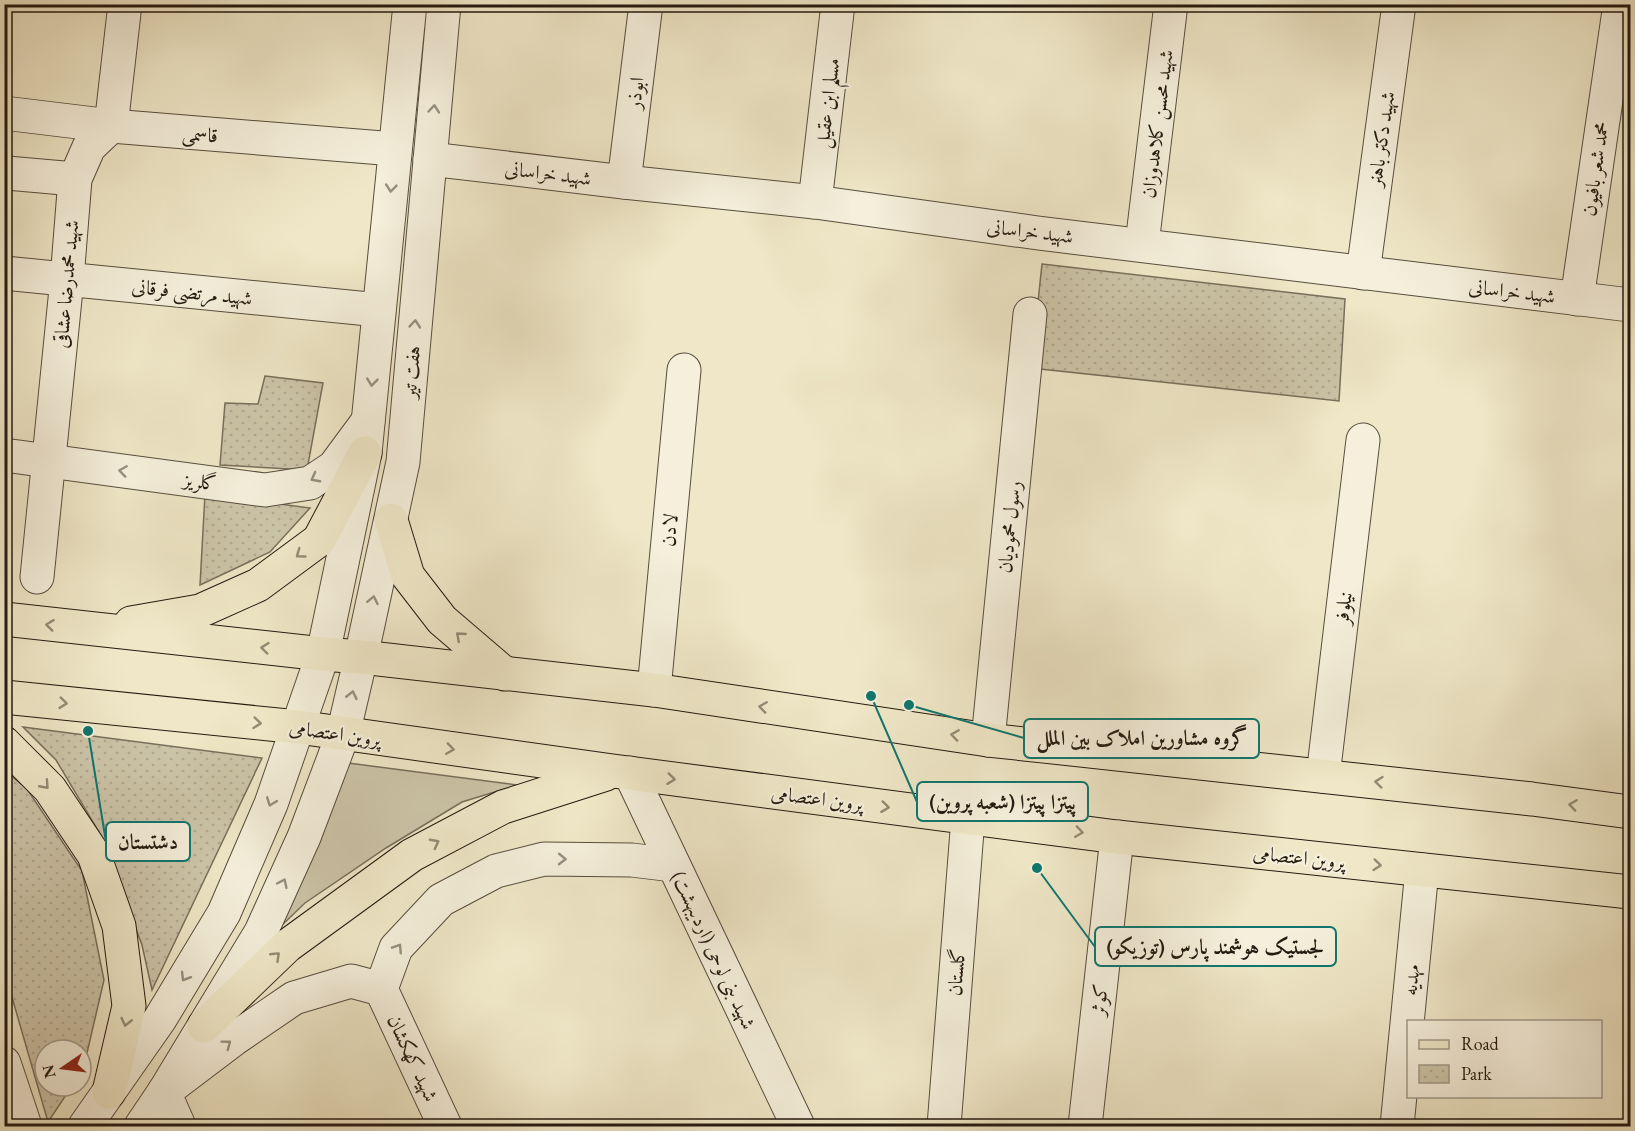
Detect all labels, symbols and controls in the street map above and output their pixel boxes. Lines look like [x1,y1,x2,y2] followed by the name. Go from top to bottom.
[1135,48,1180,200] street label: شهید محسن کلاهدوزان
[809,56,853,151] street label: مسلم ابن عقیل
[620,76,650,112] street label: ابوذر
[1361,90,1401,190] street label: شهید دکتر باهنر
[427,105,440,114] one-way arrow
[181,119,219,150] street label: قاسمی
[1576,120,1614,218] street label: محمد شعر بافیون
[503,155,593,191] street label: شهید خراسانی
[385,184,398,193] one-way arrow
[985,213,1075,249] street label: شهید خراسانی
[47,219,85,349] street label: شهید محمدرضا عشاقی
[130,273,254,313] street label: شهید مرتضی فرقانی
[1467,273,1557,309] street label: شهید خراسانی
[408,320,421,329] one-way arrow
[396,344,426,402] street label: هفت تیر
[366,378,379,387] one-way arrow
[119,465,128,477] one-way arrow
[180,466,218,496] street label: گلریز
[311,471,322,483] one-way arrow
[991,480,1027,574] street label: رسول محمودیان
[655,512,683,548] street label: لادن
[296,546,307,557] one-way arrow
[1328,590,1358,628] street label: نیلوفر
[366,595,379,605] one-way arrow
[45,619,55,631] one-way arrow
[456,632,467,643] one-way arrow
[260,642,269,655] one-way arrow
[344,690,357,700] one-way arrow
[58,696,67,709] one-way arrow
[758,701,767,713] one-way arrow
[287,714,385,754] street label: پروین اعتصامی
[252,716,261,729] one-way arrow
[1024,719,1259,758] callout: گروه مشاورین املاک بین الملل
[1037,724,1247,753] text: گروه مشاورین املاک بین الملل
[951,730,960,742] one-way arrow
[445,742,455,754] one-way arrow
[666,772,676,784] one-way arrow
[1374,776,1383,789] one-way arrow
[38,778,49,789] one-way arrow
[769,779,867,818] street label: پروین اعتصامی
[917,782,1088,821] callout: پیتزا پیتزا (شعبه پروین)
[929,788,1077,818] text: پیتزا پیتزا (شعبه پروین)
[266,796,278,807] one-way arrow
[1568,799,1577,811] one-way arrow
[881,800,890,812] one-way arrow
[106,822,190,861] callout: دشتستان
[1074,826,1083,838] one-way arrow
[118,828,178,855] text: دشتستان
[429,839,439,850] one-way arrow
[1252,839,1349,876] street label: پروین اعتصامی
[558,853,567,865] one-way arrow
[1372,858,1381,871] one-way arrow
[665,867,762,1034] street label: شهید بنی لوحی (اردیبهشت)
[276,879,288,890] one-way arrow
[1095,927,1336,966] callout: لجستیک هوشمند پارس (توزیکو)
[1106,933,1324,962] text: لجستیک هوشمند پارس (توزیکو)
[390,944,402,954] one-way arrow
[941,947,971,997] street label: گلستان
[270,952,280,963] one-way arrow
[1396,963,1426,997] street label: مهدیه
[181,971,193,981] one-way arrow
[1084,983,1114,1019] street label: کوثر
[382,1010,444,1106] street label: شهید کهکشان
[120,1017,133,1027] one-way arrow
[1407,1020,1602,1098] legend
[1461,1032,1500,1055] text: Road
[33,1038,93,1098] north arrow
[221,1040,232,1051] one-way arrow
[1461,1062,1492,1085] text: Park
[37,1063,61,1080] text: N

